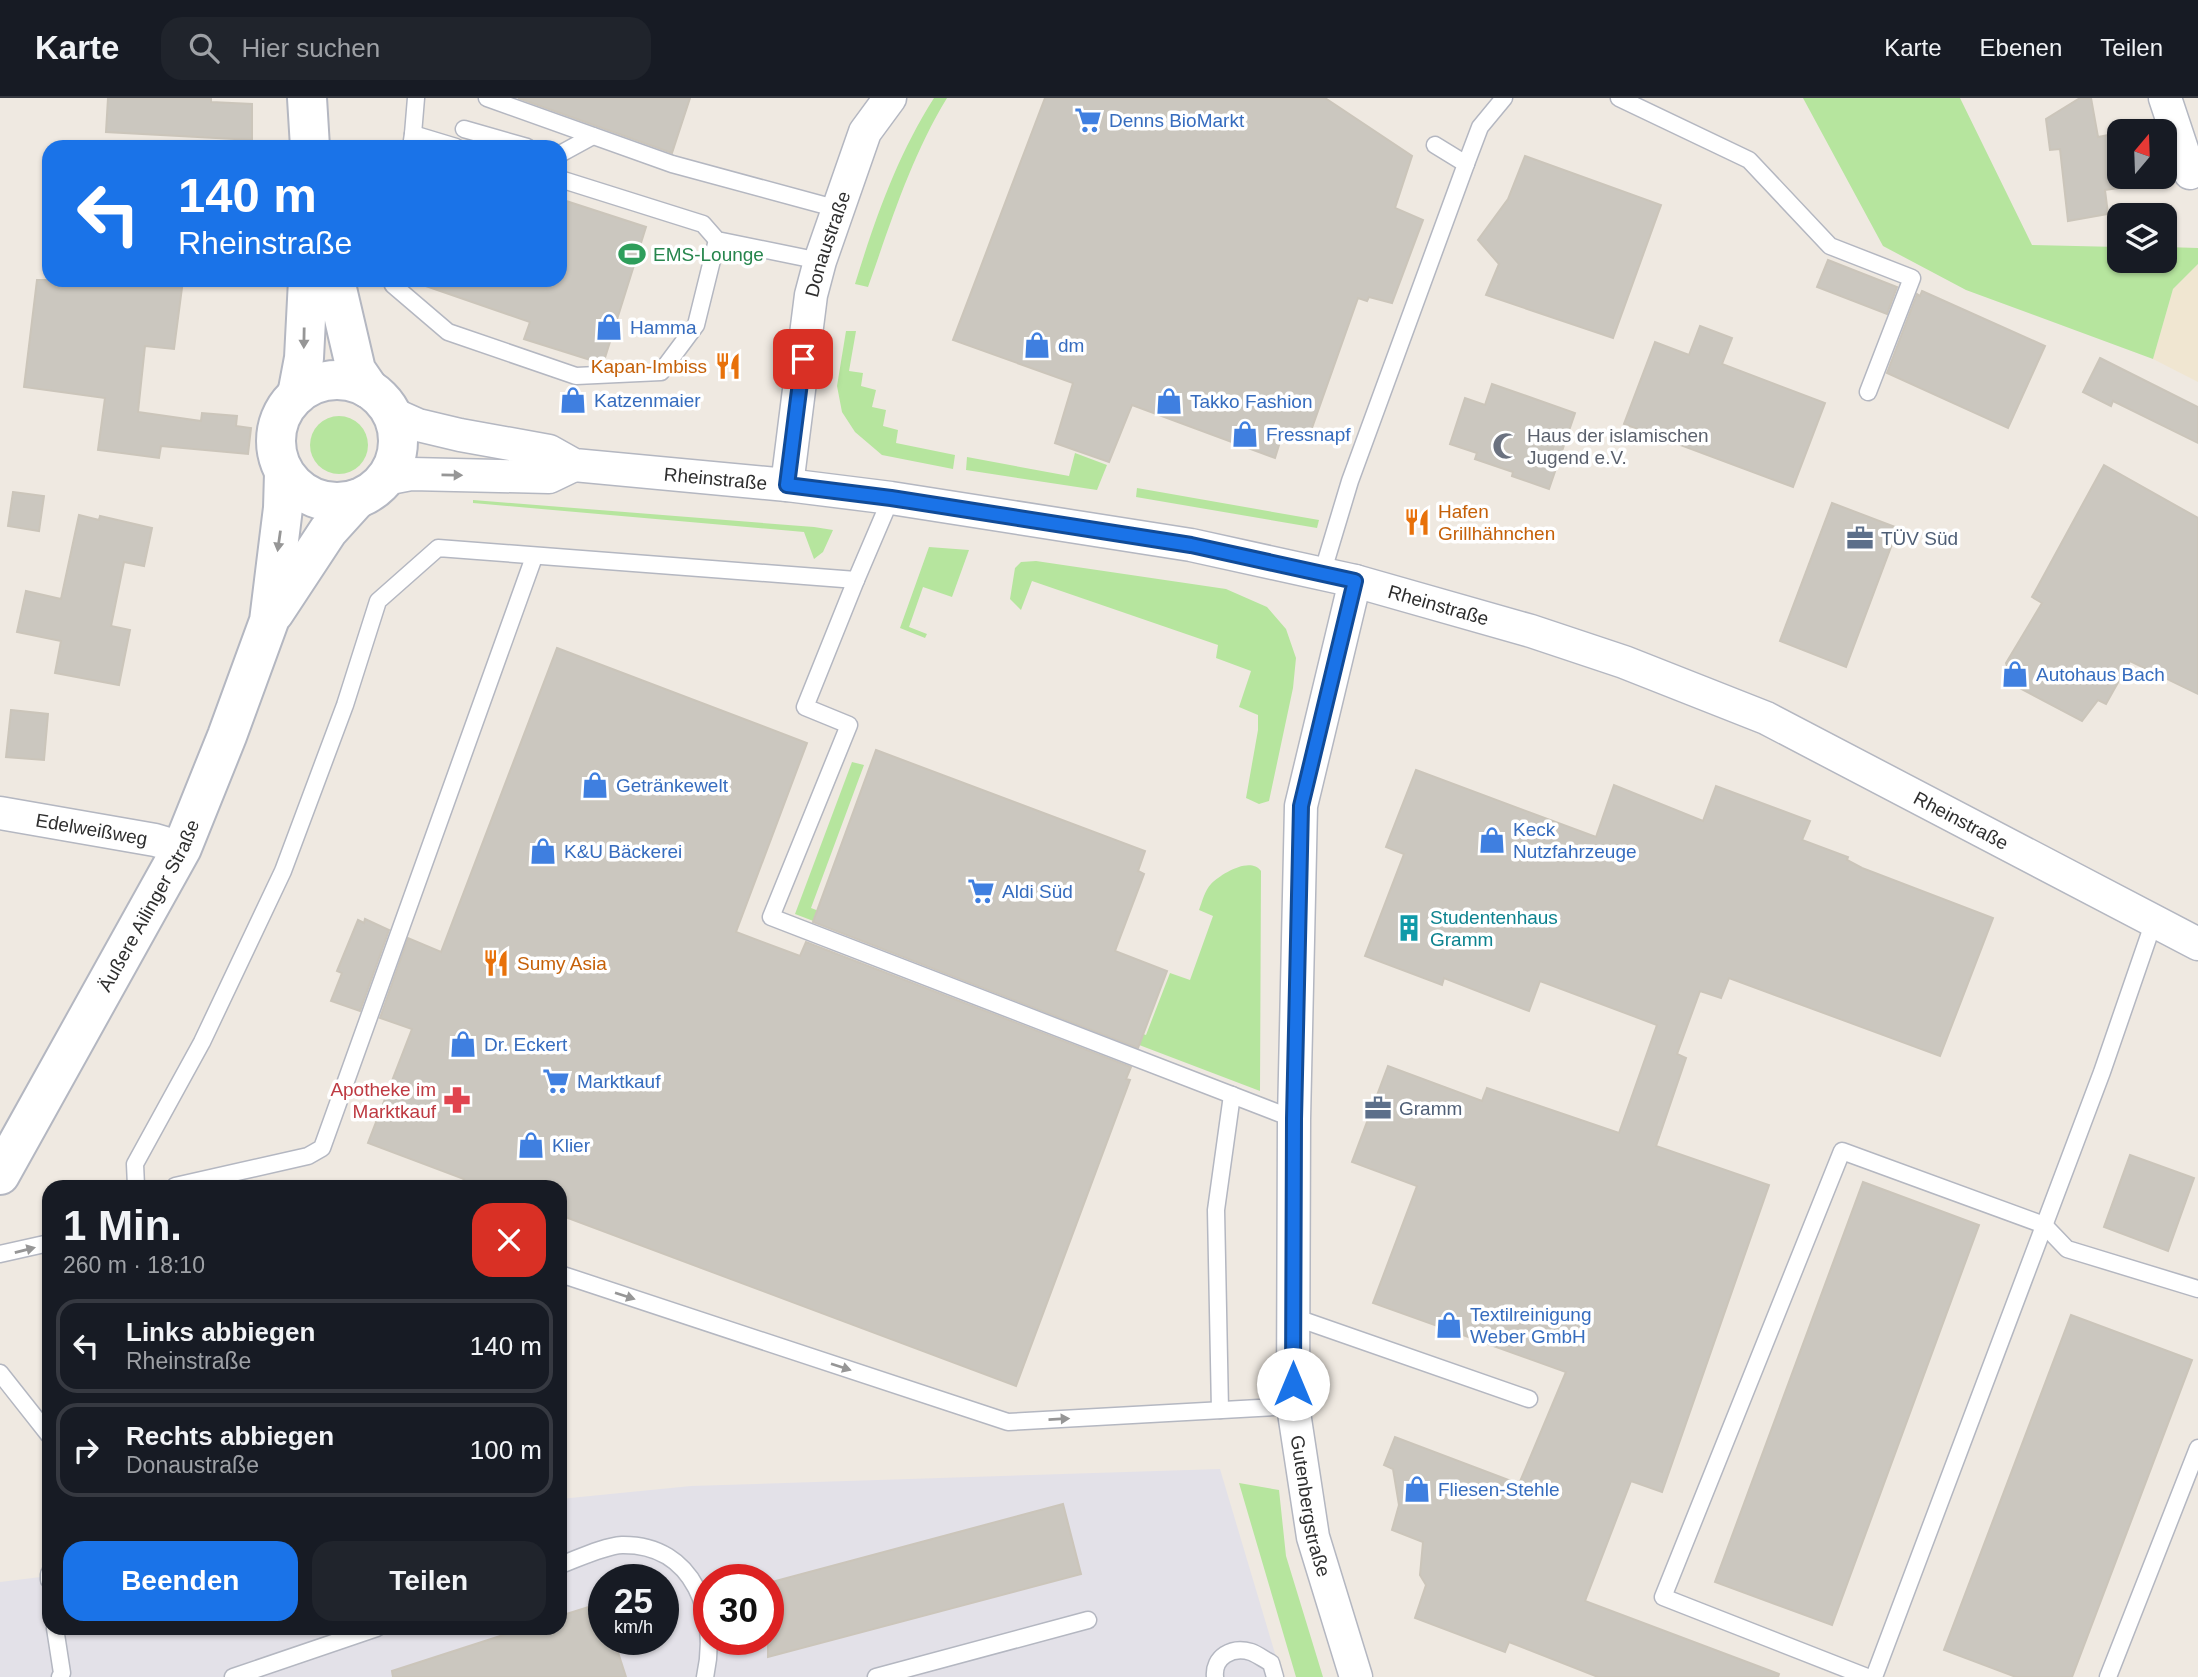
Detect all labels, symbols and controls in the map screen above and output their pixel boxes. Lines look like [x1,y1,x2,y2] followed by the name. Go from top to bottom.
[161,17,651,80] search box
[35,29,119,66] text: Karte
[185,29,223,67] icon: search
[241,33,380,63] text: Hier suchen
[1884,34,1942,61] text: Karte
[1980,34,2062,61] text: Ebenen
[2100,34,2163,61] text: Teilen
[1073,105,1103,135] supermarket icon: Denns BioMarkt
[1109,110,1245,131] place label: Denns BioMarkt
[2107,119,2177,189] north arrow
[2107,119,2177,273] map controls
[63,168,154,259] icon: left
[178,168,317,222] text: 140 m
[801,189,855,299] street label: Donaustraße
[2107,203,2177,273] button: layers
[178,225,352,261] text: Rheinstraße
[617,239,647,269] sports icon: EMS-Lounge
[653,244,764,265] place label: EMS-Lounge
[594,312,624,342] shop icon: Hamma
[630,317,697,338] place label: Hamma
[299,327,310,349] one-way arrow
[773,329,833,389] pin
[1022,330,1052,360] shop icon: dm
[1058,335,1084,356] place label: dm
[784,340,822,378] icon: arrive
[713,351,743,381] restaurant icon: Kapan-Imbiss
[591,356,707,377] place label: Kapan-Imbiss
[558,385,588,415] shop icon: Katzenmaier
[1154,386,1184,416] shop icon: Takko Fashion
[594,390,701,411] place label: Katzenmaier
[1190,391,1313,412] place label: Takko Fashion
[1230,419,1260,449] shop icon: Fressnapf
[1266,424,1351,445] place label: Fressnapf
[1527,425,1709,468] place label: Haus der islamischen Jugend e.V.
[1491,431,1521,461] mosque icon: Haus der islamischen Jugend e.V.
[663,463,768,494] street label: Rheinstraße
[442,469,464,480] one-way arrow
[1438,501,1555,544] place label: Hafen Grillhähnchen
[1402,507,1432,537] restaurant icon: Hafen Grillhähnchen
[1845,523,1875,553] office icon: TÜV Süd
[1881,528,1958,549] place label: TÜV Süd
[273,530,284,552] one-way arrow
[1386,581,1491,629] street label: Rheinstraße
[2000,659,2030,689] shop icon: Autohaus Bach
[2036,664,2165,685] place label: Autohaus Bach
[580,770,610,800] shop icon: Getränkewelt
[616,775,729,796] place label: Getränkewelt
[1910,787,2012,854] street label: Rheinstraße
[34,809,149,850] street label: Edelweißweg
[94,816,203,995] street label: Äußere Ailinger Straße
[1513,819,1637,862] place label: Keck Nutzfahrzeuge
[1477,825,1507,855] shop icon: Keck Nutzfahrzeuge
[528,836,558,866] shop icon: K&U Bäckerei
[564,841,682,862] place label: K&U Bäckerei
[966,876,996,906] supermarket icon: Aldi Süd
[1002,881,1073,902] place label: Aldi Süd
[1430,907,1558,950] place label: Studentenhaus Gramm
[1394,913,1424,943] building icon: Studentenhaus Gramm
[481,948,511,978] restaurant icon: Sumy Asia
[517,953,607,974] place label: Sumy Asia
[448,1029,478,1059] shop icon: Dr. Eckert
[484,1034,568,1055] place label: Dr. Eckert
[541,1066,571,1096] supermarket icon: Marktkauf
[577,1071,661,1092] place label: Marktkauf
[330,1079,437,1122] place label: Apotheke im Marktkauf
[442,1085,472,1115] pharmacy icon: Apotheke im Marktkauf
[1363,1093,1393,1123] office icon: Gramm
[1399,1098,1462,1119] place label: Gramm
[516,1130,546,1160] shop icon: Klier
[552,1135,591,1156] place label: Klier
[63,1202,182,1249] text: 1 Min.
[472,1203,546,1277] button: close
[14,1244,36,1255] one-way arrow
[63,1252,205,1278] text: 260 m · 18:10
[614,1291,635,1302] one-way arrow
[1470,1304,1591,1347] place label: Textilreinigung Weber GmbH
[1434,1310,1464,1340] shop icon: Textilreinigung Weber GmbH
[126,1317,315,1347] text: Links abbiegen
[67,1327,105,1365] icon: left
[470,1331,542,1361] text: 140 m
[1256,1347,1330,1421] position arrow
[126,1348,251,1374] text: Rheinstraße
[831,1362,852,1373] one-way arrow
[1049,1413,1071,1424] one-way arrow
[126,1421,334,1451] text: Rechts abbiegen
[67,1431,105,1469] icon: right
[1287,1434,1335,1579] street label: Gutenbergstraße
[470,1435,542,1465] text: 100 m
[126,1452,259,1478] text: Donaustraße
[1402,1474,1432,1504] shop icon: Fliesen-Stehle
[1438,1479,1559,1500] place label: Fliesen-Stehle
[63,1541,298,1621] button: Beenden
[312,1541,546,1621] button: Teilen
[693,1564,784,1655] speed limit sign: 30
[614,1581,653,1620] text: 25
[614,1617,653,1637] text: km/h

